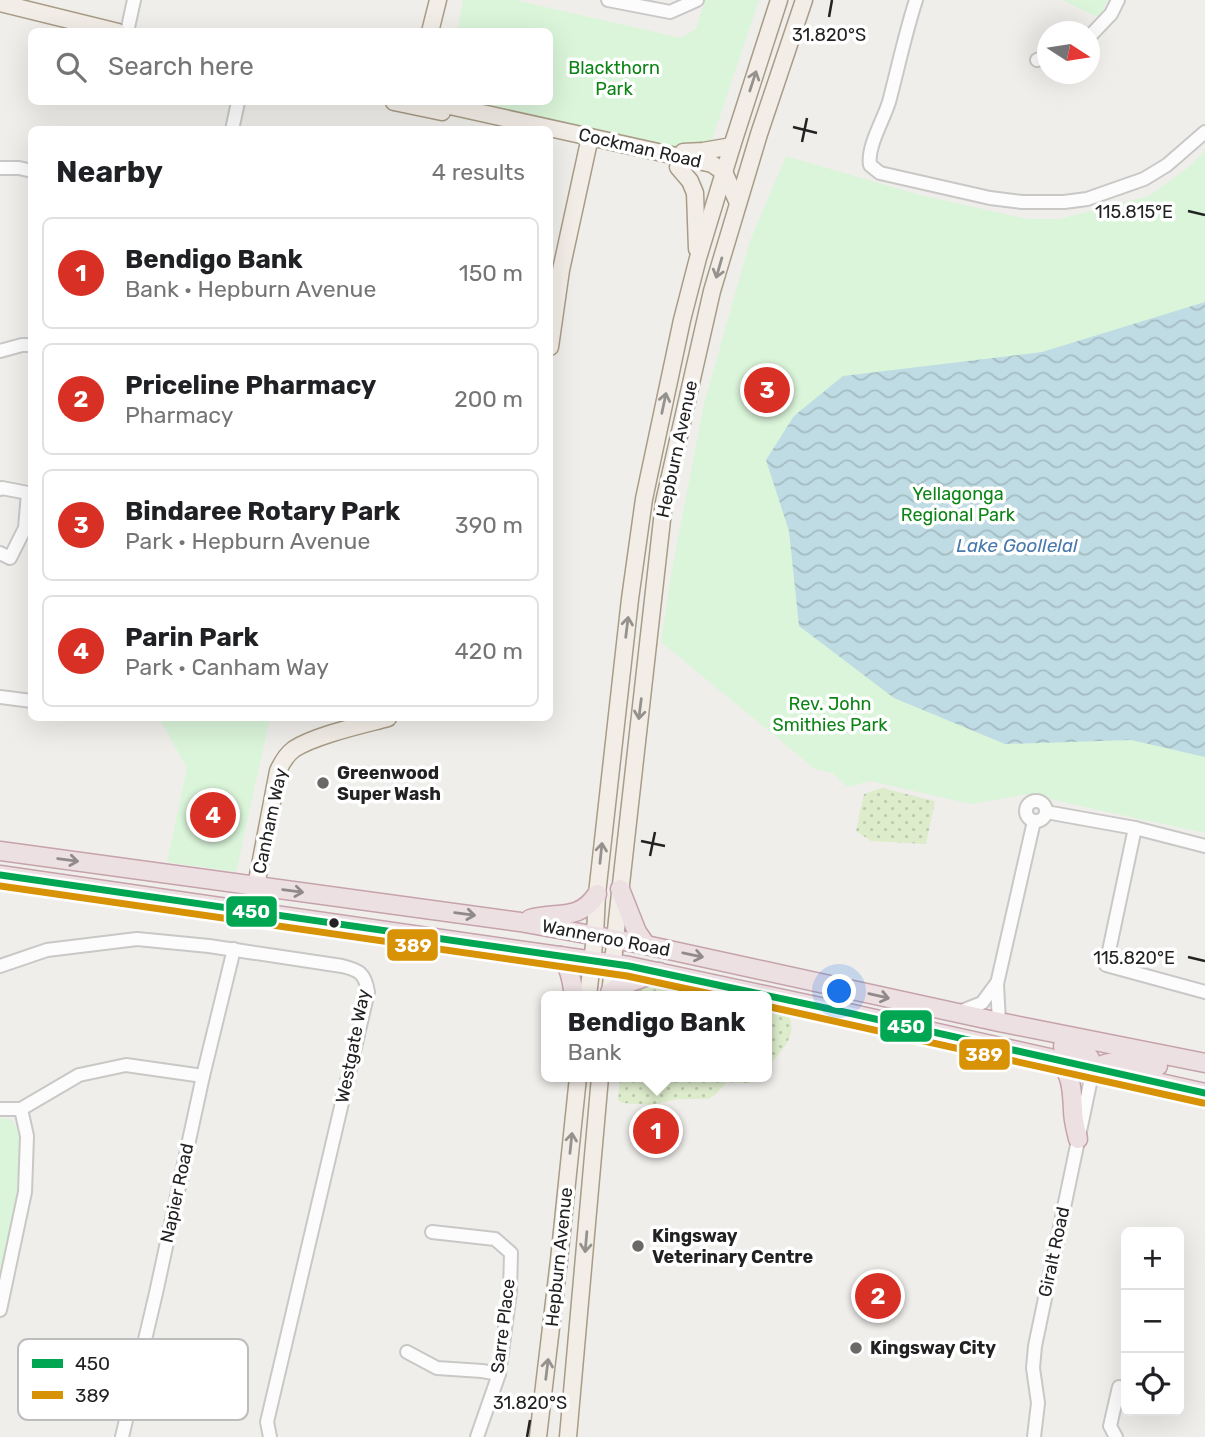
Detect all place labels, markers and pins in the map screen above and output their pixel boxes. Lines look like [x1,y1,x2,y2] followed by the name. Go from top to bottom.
[744,364,790,416] pin: 3
[337,762,441,805] place label: Greenwood Super Wash
[315,775,331,791] marker: Greenwood Super Wash
[190,789,236,841] pin: 4
[327,916,341,930] unlabelled marker
[633,1105,679,1157] pin: 1
[652,1225,813,1268] place label: Kingsway Veterinary Centre
[630,1238,646,1254] marker: Kingsway Veterinary Centre
[855,1270,901,1322] pin: 2
[870,1337,996,1359] place label: Kingsway City
[848,1340,864,1356] marker: Kingsway City

